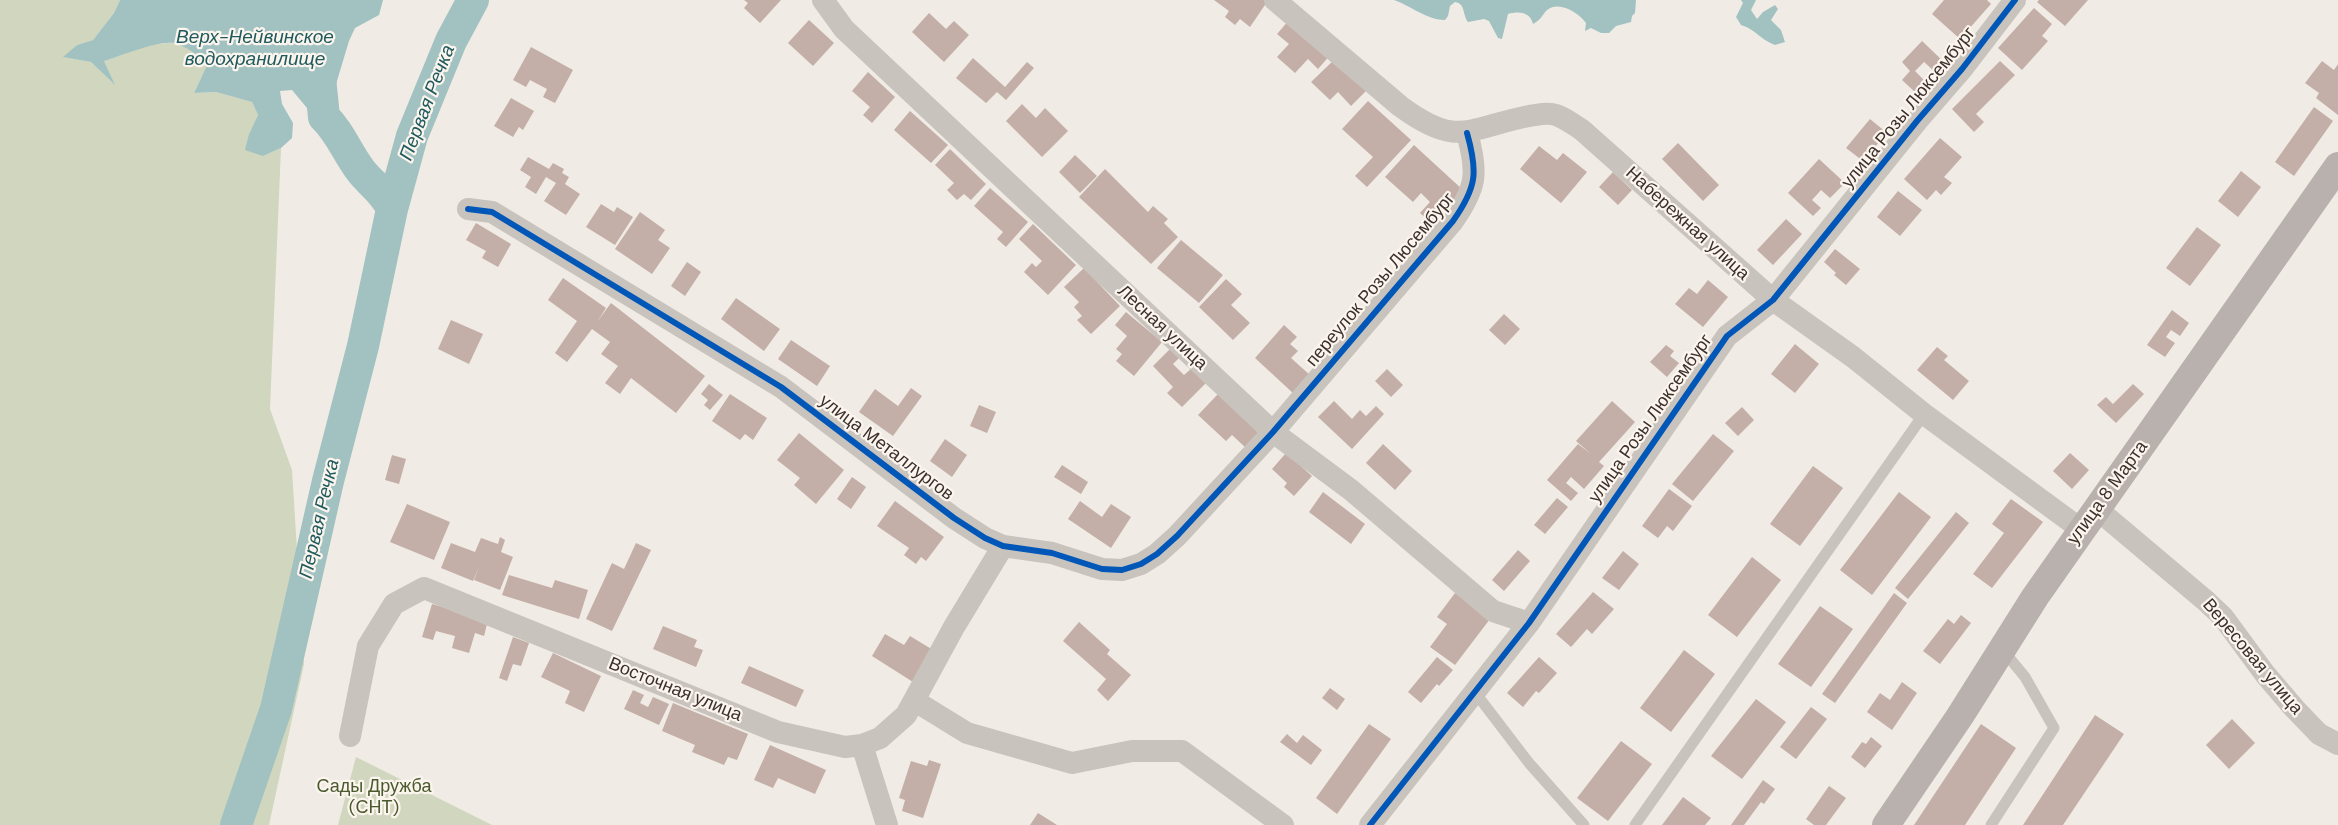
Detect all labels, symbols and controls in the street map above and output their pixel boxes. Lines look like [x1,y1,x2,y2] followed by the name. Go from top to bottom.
[1837,23,1981,193] street label: улица Розы Люксембург
[176,27,334,71] water label: Верх-Нейвинское водохранилище
[396,42,460,164] water label: Первая Речка
[1621,163,1753,285] street label: Набережная улица
[1302,189,1460,371] street label: переулок Розы Люсембург
[1113,281,1211,375] street label: Лесная улица
[1584,330,1718,508] street label: улица Розы Люксембург
[815,390,957,506] street label: улица Металлургов
[2063,437,2153,549] street label: улица 8 Марта
[295,457,345,581] water label: Первая Речка
[2197,595,2307,719] street label: Вересовая улица
[605,653,745,727] street label: Восточная улица
[317,776,431,819] park label: Сады Дружба (СНТ)

